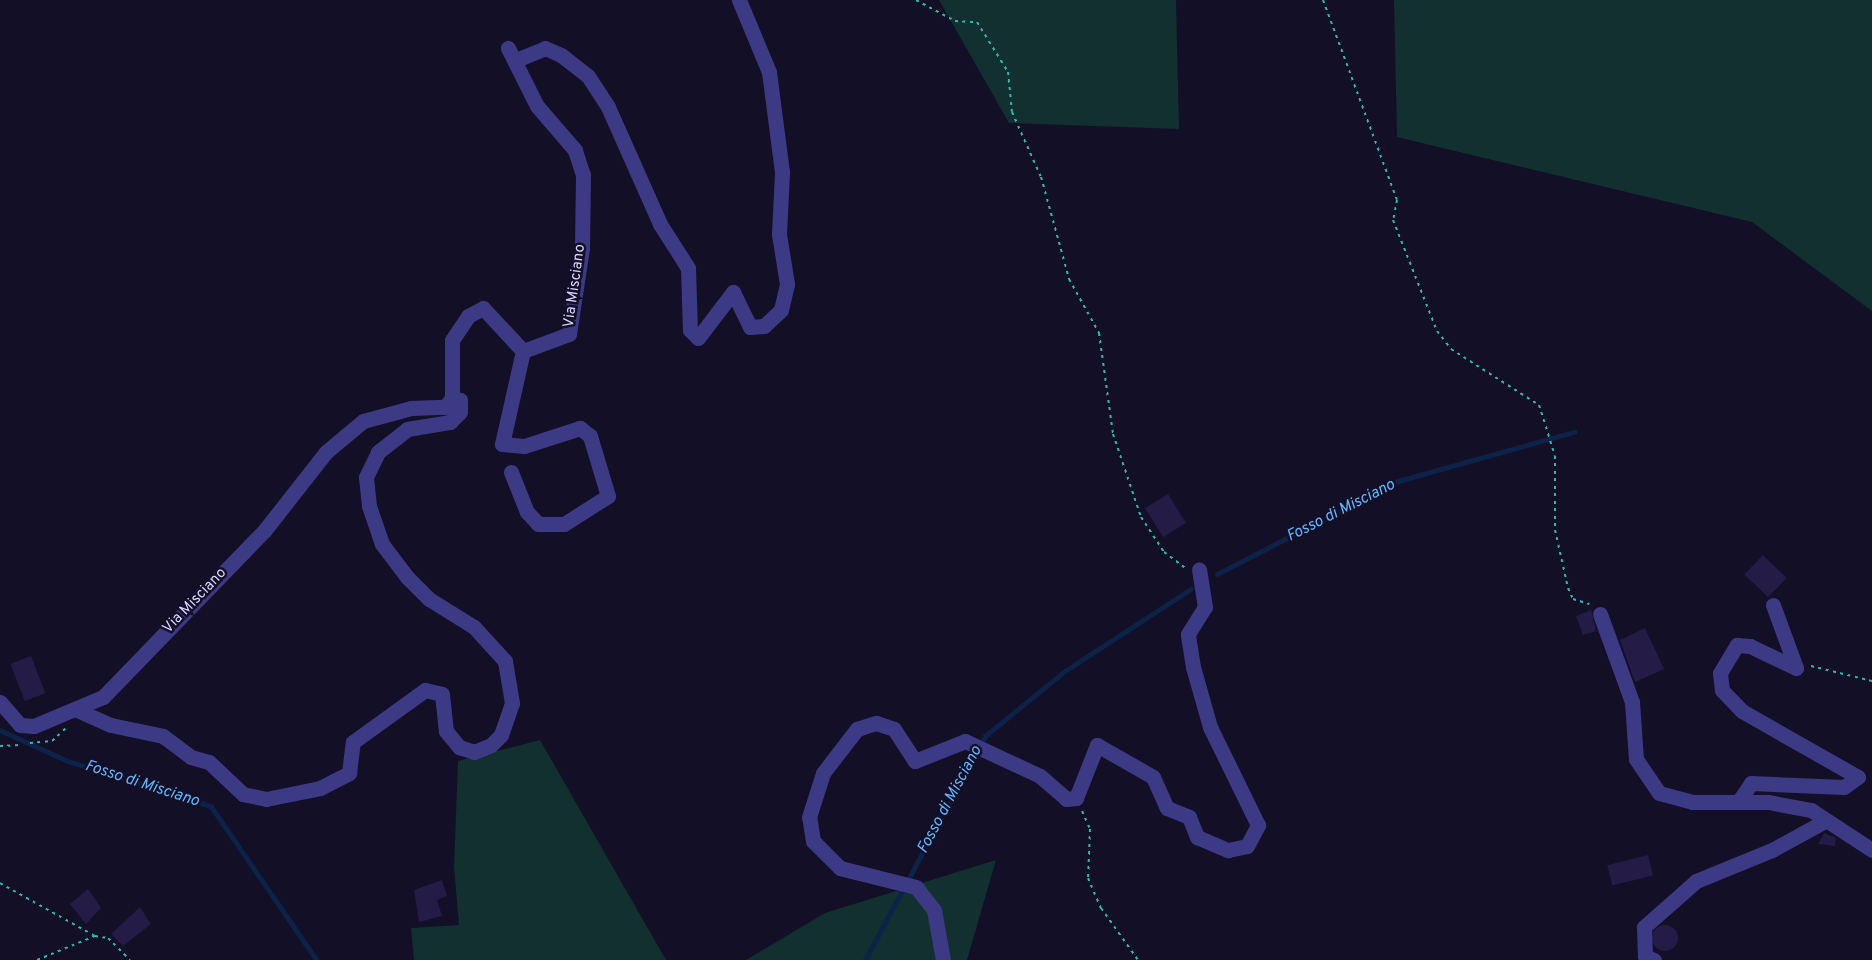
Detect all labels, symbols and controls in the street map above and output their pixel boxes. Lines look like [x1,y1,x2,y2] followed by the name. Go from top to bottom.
[560,243,590,329] street label: Via Misciano
[1284,475,1398,547] water label: Fosso di Misciano
[159,564,231,638] street label: Via Misciano
[914,743,986,857] water label: Fosso di Misciano
[83,757,201,811] water label: Fosso di Misciano

